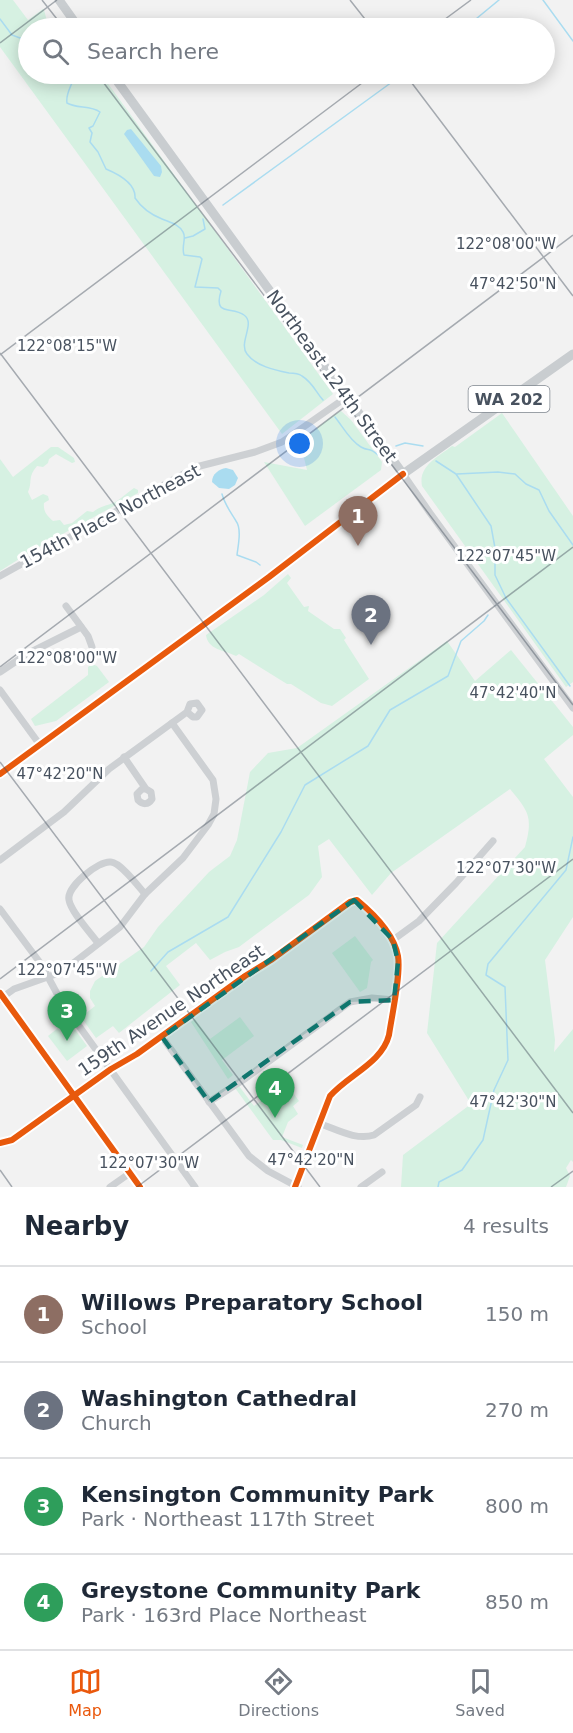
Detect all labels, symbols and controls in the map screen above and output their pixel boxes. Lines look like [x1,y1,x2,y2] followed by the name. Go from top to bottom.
[18,18,555,84] search box
[39,35,72,68] icon: search
[87,39,219,64] text: Search here
[456,235,556,253] text: 122°08'00"W
[469,275,557,293] text: 47°42'50"N
[262,286,402,466] street label: Northeast 124th Street
[17,337,117,355] text: 122°08'15"W
[468,386,550,412] road number: WA 202
[285,429,314,458] your location
[16,460,204,572] street label: 154th Place Northeast
[338,496,378,546] pin: 1
[456,547,556,565] text: 122°07'45"W
[352,596,391,645] pin: 2
[17,649,117,667] text: 122°08'00"W
[469,684,557,702] text: 47°42'40"N
[16,765,104,783] text: 47°42'20"N
[456,859,556,877] text: 122°07'30"W
[74,940,268,1080] street label: 159th Avenue Northeast
[17,961,117,979] text: 122°07'45"W
[48,992,86,1041] pin: 3
[256,1068,294,1118] pin: 4
[469,1093,557,1111] text: 47°42'30"N
[267,1151,355,1169] text: 47°42'20"N
[99,1154,199,1172] text: 122°07'30"W
[24,1211,129,1241] text: Nearby
[463,1214,549,1238] text: 4 results
[81,1290,423,1315] text: Willows Preparatory School
[37,1302,50,1326] text: 1
[485,1302,549,1326] text: 150 m
[81,1315,147,1339] text: School
[81,1386,357,1411] text: Washington Cathedral
[37,1398,50,1422] text: 2
[485,1398,549,1422] text: 270 m
[81,1411,152,1435] text: Church
[81,1482,434,1507] text: Kensington Community Park
[37,1494,50,1518] text: 3
[485,1494,549,1518] text: 800 m
[81,1507,374,1531] text: Park · Northeast 117th Street
[81,1578,421,1603] text: Greystone Community Park
[37,1590,50,1614] text: 4
[485,1590,549,1614] text: 850 m
[81,1603,367,1627] text: Park · 163rd Place Northeast
[68,1665,102,1720] tab: Map
[238,1665,319,1720] tab: Directions
[455,1665,505,1720] tab: Saved

